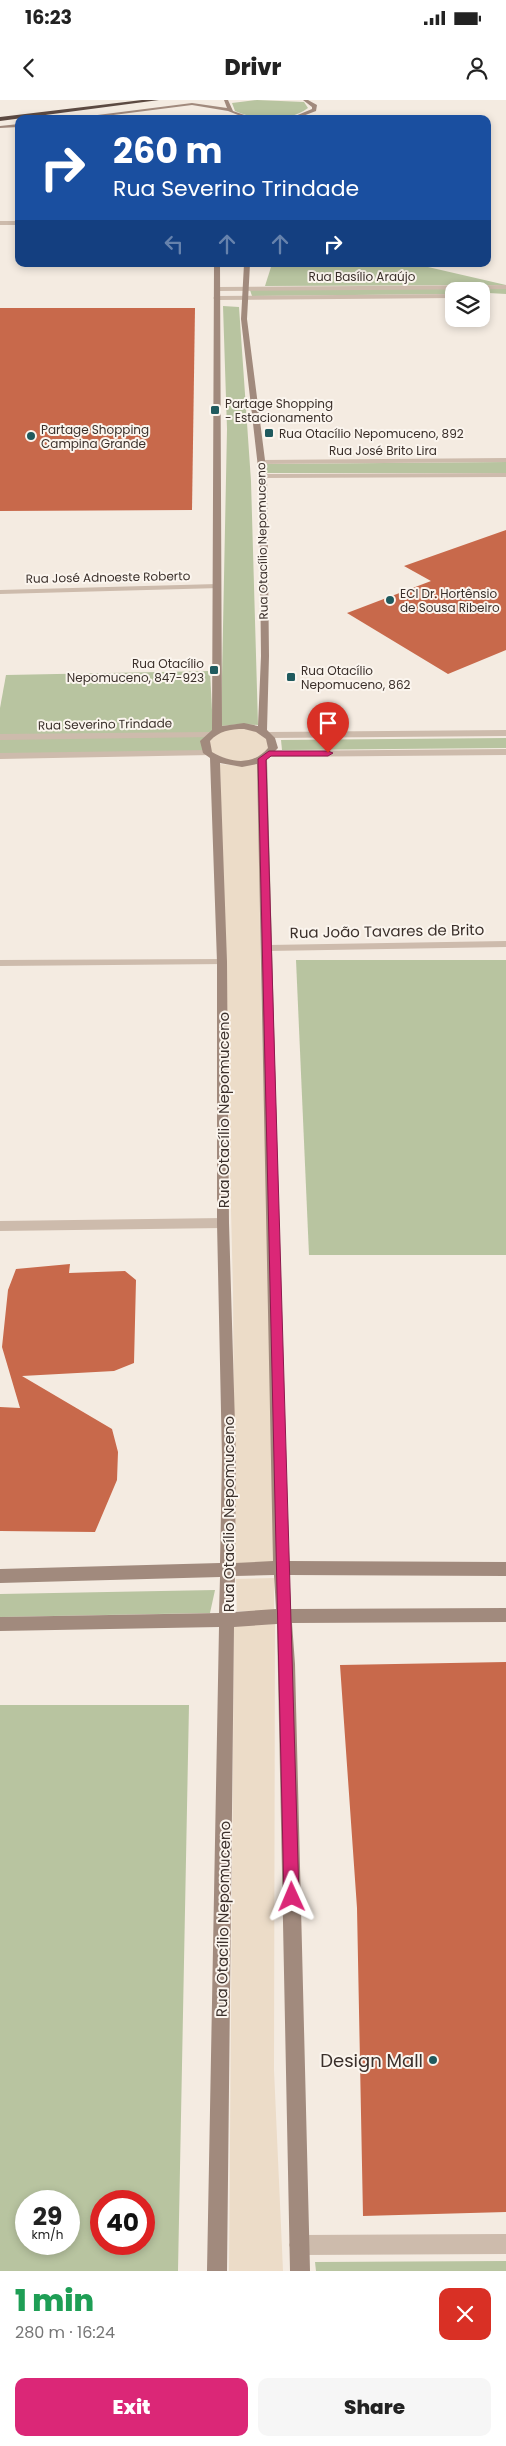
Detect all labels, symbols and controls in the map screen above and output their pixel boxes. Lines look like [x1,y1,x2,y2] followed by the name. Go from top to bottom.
[25,4,72,31] text: 16:23
[225,52,281,83] text: Drivr
[15,54,43,82] icon: back
[463,54,491,82] icon: person
[113,126,223,175] text: 260 m
[30,135,95,200] icon: right
[113,173,359,204] text: Rua Severino Trindade
[160,230,188,258] icon: left
[213,230,241,258] icon: ahead
[266,230,294,258] icon: ahead
[319,230,347,258] icon: right
[309,268,416,285] street label: Rua Basílio Araújo
[445,282,490,327] map controls
[445,282,490,327] button: layers
[225,395,333,426] place label: Partage Shopping - Estacionamento
[209,404,221,416] marker: Partage Shopping - Estacionamento
[41,421,149,452] place label: Partage Shopping Campina Grande
[279,425,464,442] place label: Rua Otacílio Nepomuceno, 892
[263,427,275,439] marker: Rua Otacílio Nepomuceno, 892
[25,430,37,442] marker: Partage Shopping Campina Grande
[329,442,437,459] street label: Rua José Brito Lira
[252,462,272,620] street label: Rua Otacílio Nepomuceno
[26,567,191,587] street label: Rua José Adnoeste Roberto
[400,585,500,616] place label: ECI Dr. Hortênsio de Sousa Ribeiro
[384,594,396,606] marker: ECI Dr. Hortênsio de Sousa Ribeiro
[67,655,204,686] place label: Rua Otacílio Nepomuceno, 847-923
[301,662,411,693] place label: Rua Otacílio Nepomuceno, 862
[208,664,220,676] marker: Rua Otacílio Nepomuceno, 847-923
[285,671,297,683] marker: Rua Otacílio Nepomuceno, 862
[307,702,349,753] pin
[314,709,342,737] icon: arrive
[38,714,172,734] street label: Rua Severino Trindade
[289,919,485,943] street label: Rua João Tavares de Brito
[213,1012,234,1208] street label: Rua Otacílio Nepomuceno
[218,1416,239,1612] street label: Rua Otacílio Nepomuceno
[211,1821,235,2017] street label: Rua Otacílio Nepomuceno
[265,1870,317,1922] position arrow
[320,2048,423,2073] place label: Design Mall
[427,2054,439,2066] marker: Design Mall
[90,2190,155,2255] speed limit sign: 40
[33,2199,62,2234] text: 29
[32,2226,63,2243] text: km/h
[15,2279,94,2322] text: 1 min
[439,2288,491,2340] button: close
[15,2321,115,2344] text: 280 m · 16:24
[15,2378,248,2436] button: Exit
[258,2378,491,2436] button: Share

